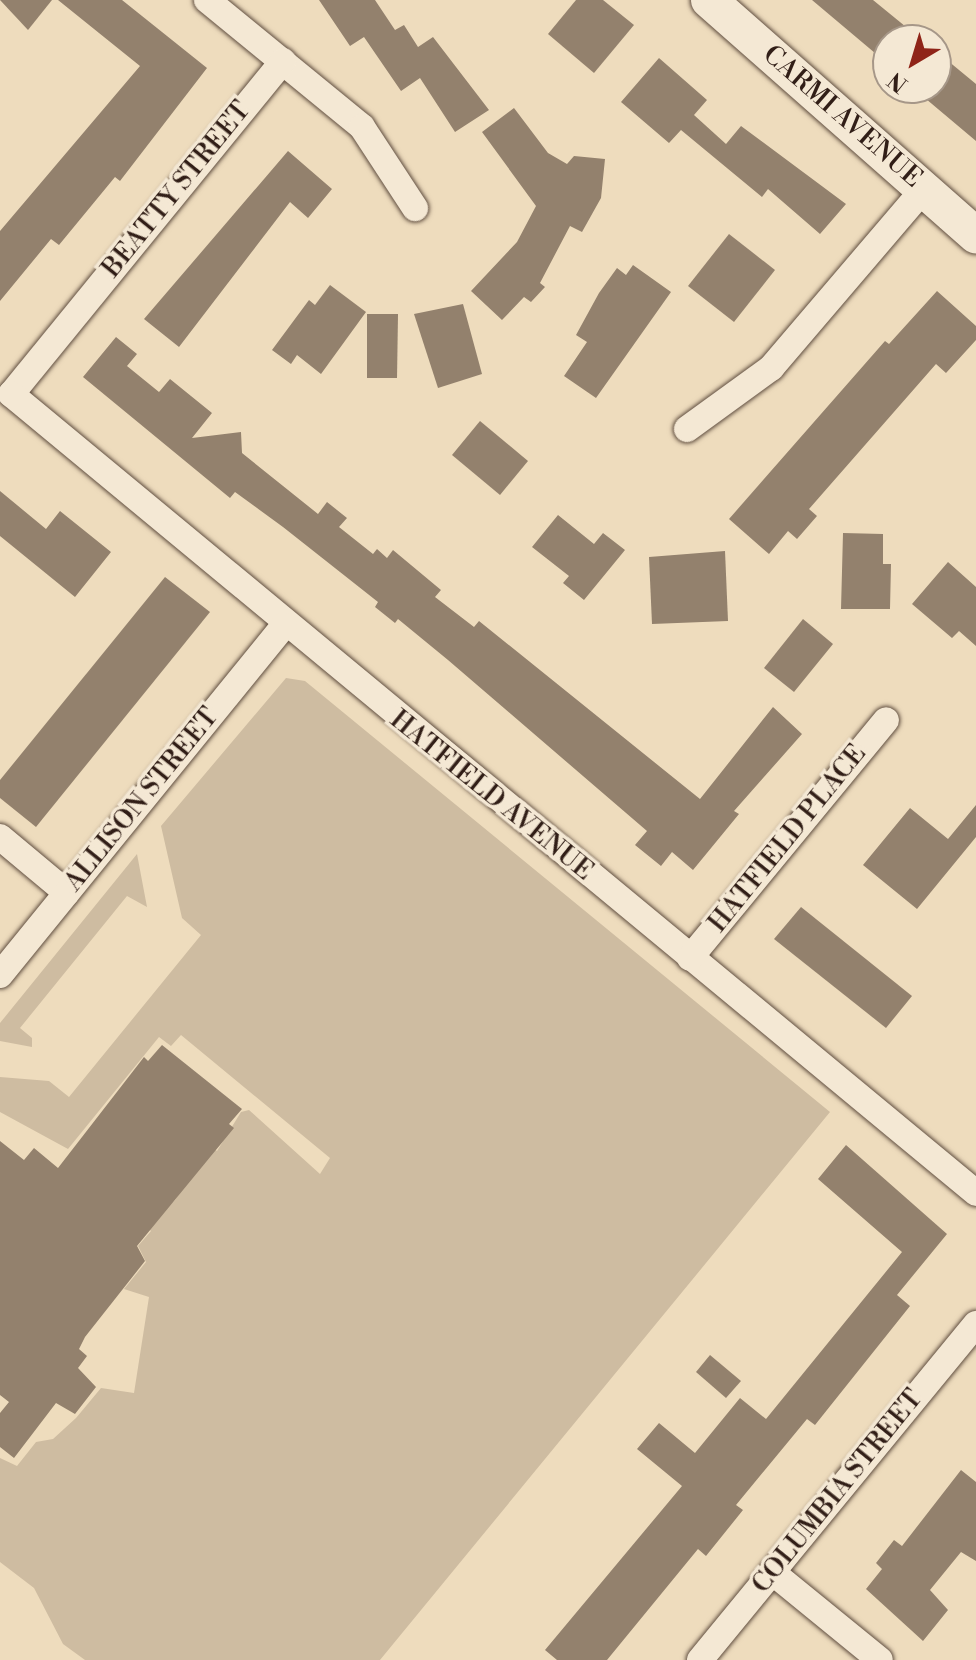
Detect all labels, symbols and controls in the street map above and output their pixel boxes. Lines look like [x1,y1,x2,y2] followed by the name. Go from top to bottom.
[872,24,952,104] north arrow
[756,39,928,195] street label: CARMI AVENUE
[96,96,258,284] street label: BEATTY STREET
[59,702,225,898] street label: ALLISON STREET
[383,705,599,887] street label: HATFIELD AVENUE
[703,739,873,939] street label: HATFIELD PLACE
[746,1384,930,1600] street label: COLUMBIA STREET

